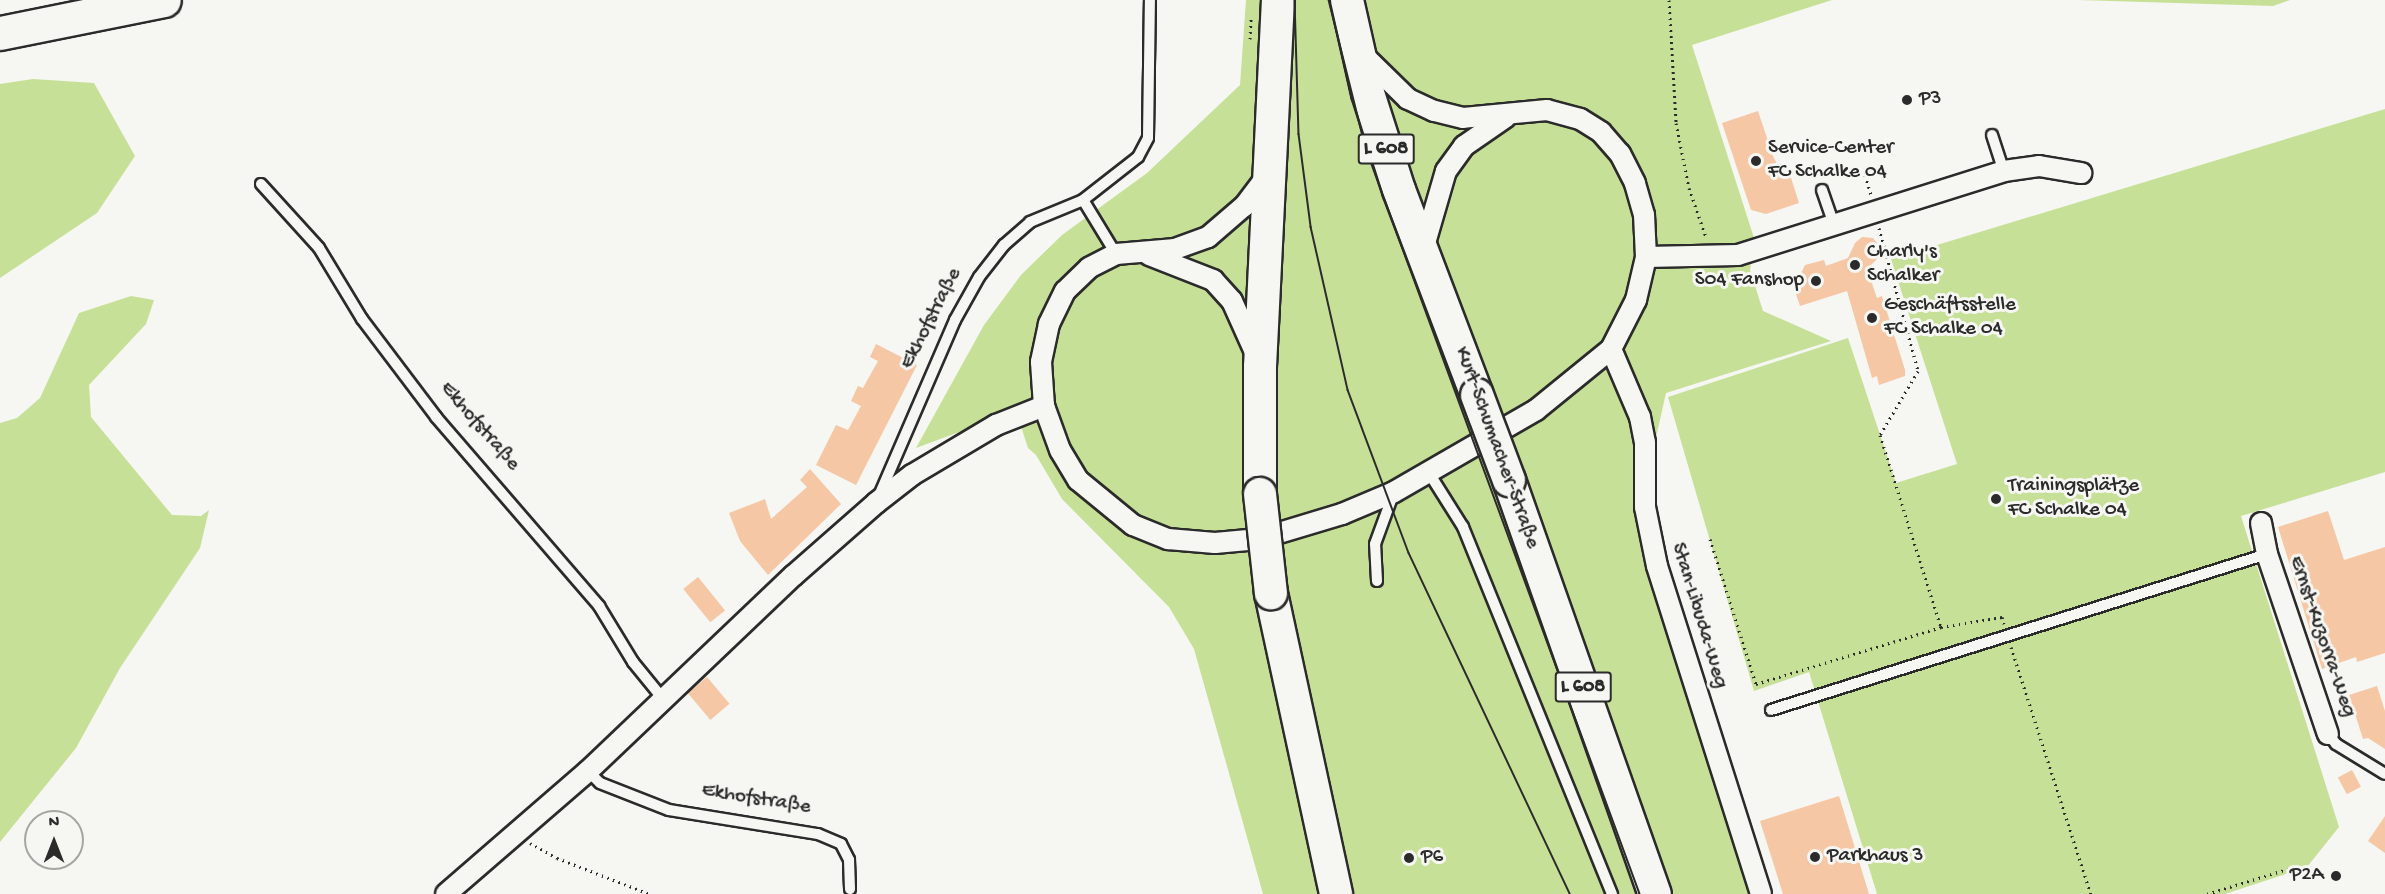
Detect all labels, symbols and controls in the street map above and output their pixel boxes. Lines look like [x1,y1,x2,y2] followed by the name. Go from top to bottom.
[1919,87,1941,113] place label: P3
[1900,93,1914,107] marker: P3
[1358,132,1414,166] road number: L 608
[1768,136,1893,186] place label: Service-Center FC Schalke 04
[1749,154,1763,168] marker: Service-Center FC Schalke 04
[1867,240,1939,290] place label: Charly's Schalker
[1848,258,1862,272] marker: Charly's Schalker
[896,264,968,374] street label: Ekhofstraße
[1695,268,1804,294] place label: S04 Fanshop
[1809,274,1823,288] marker: S04 Fanshop
[1884,293,2016,343] place label: Geschäftsstelle FC Schalke 04
[1865,311,1879,325] marker: Geschäftsstelle FC Schalke 04
[1448,344,1544,552] street label: Kurt-Schumacher-Straße
[433,377,525,477] street label: Ekhofstraße
[2008,474,2139,524] place label: Trainingsplätze FC Schalke 04
[1989,492,2003,506] marker: Trainingsplätze FC Schalke 04
[1664,540,1732,692] street label: Stan-Libuda-Weg
[2282,553,2360,721] street label: Ernst-Kuzorra-Weg
[1554,670,1612,704] road number: L 608
[700,779,812,821] street label: Ekhofstraße
[24,810,84,870] north arrow
[49,814,59,833] text: N
[1827,844,1923,870] place label: Parkhaus 3
[1421,845,1443,871] place label: P6
[1808,850,1822,864] marker: Parkhaus 3
[1402,851,1416,865] marker: P6
[2290,863,2324,889] place label: P2A
[2329,869,2343,883] marker: P2A

